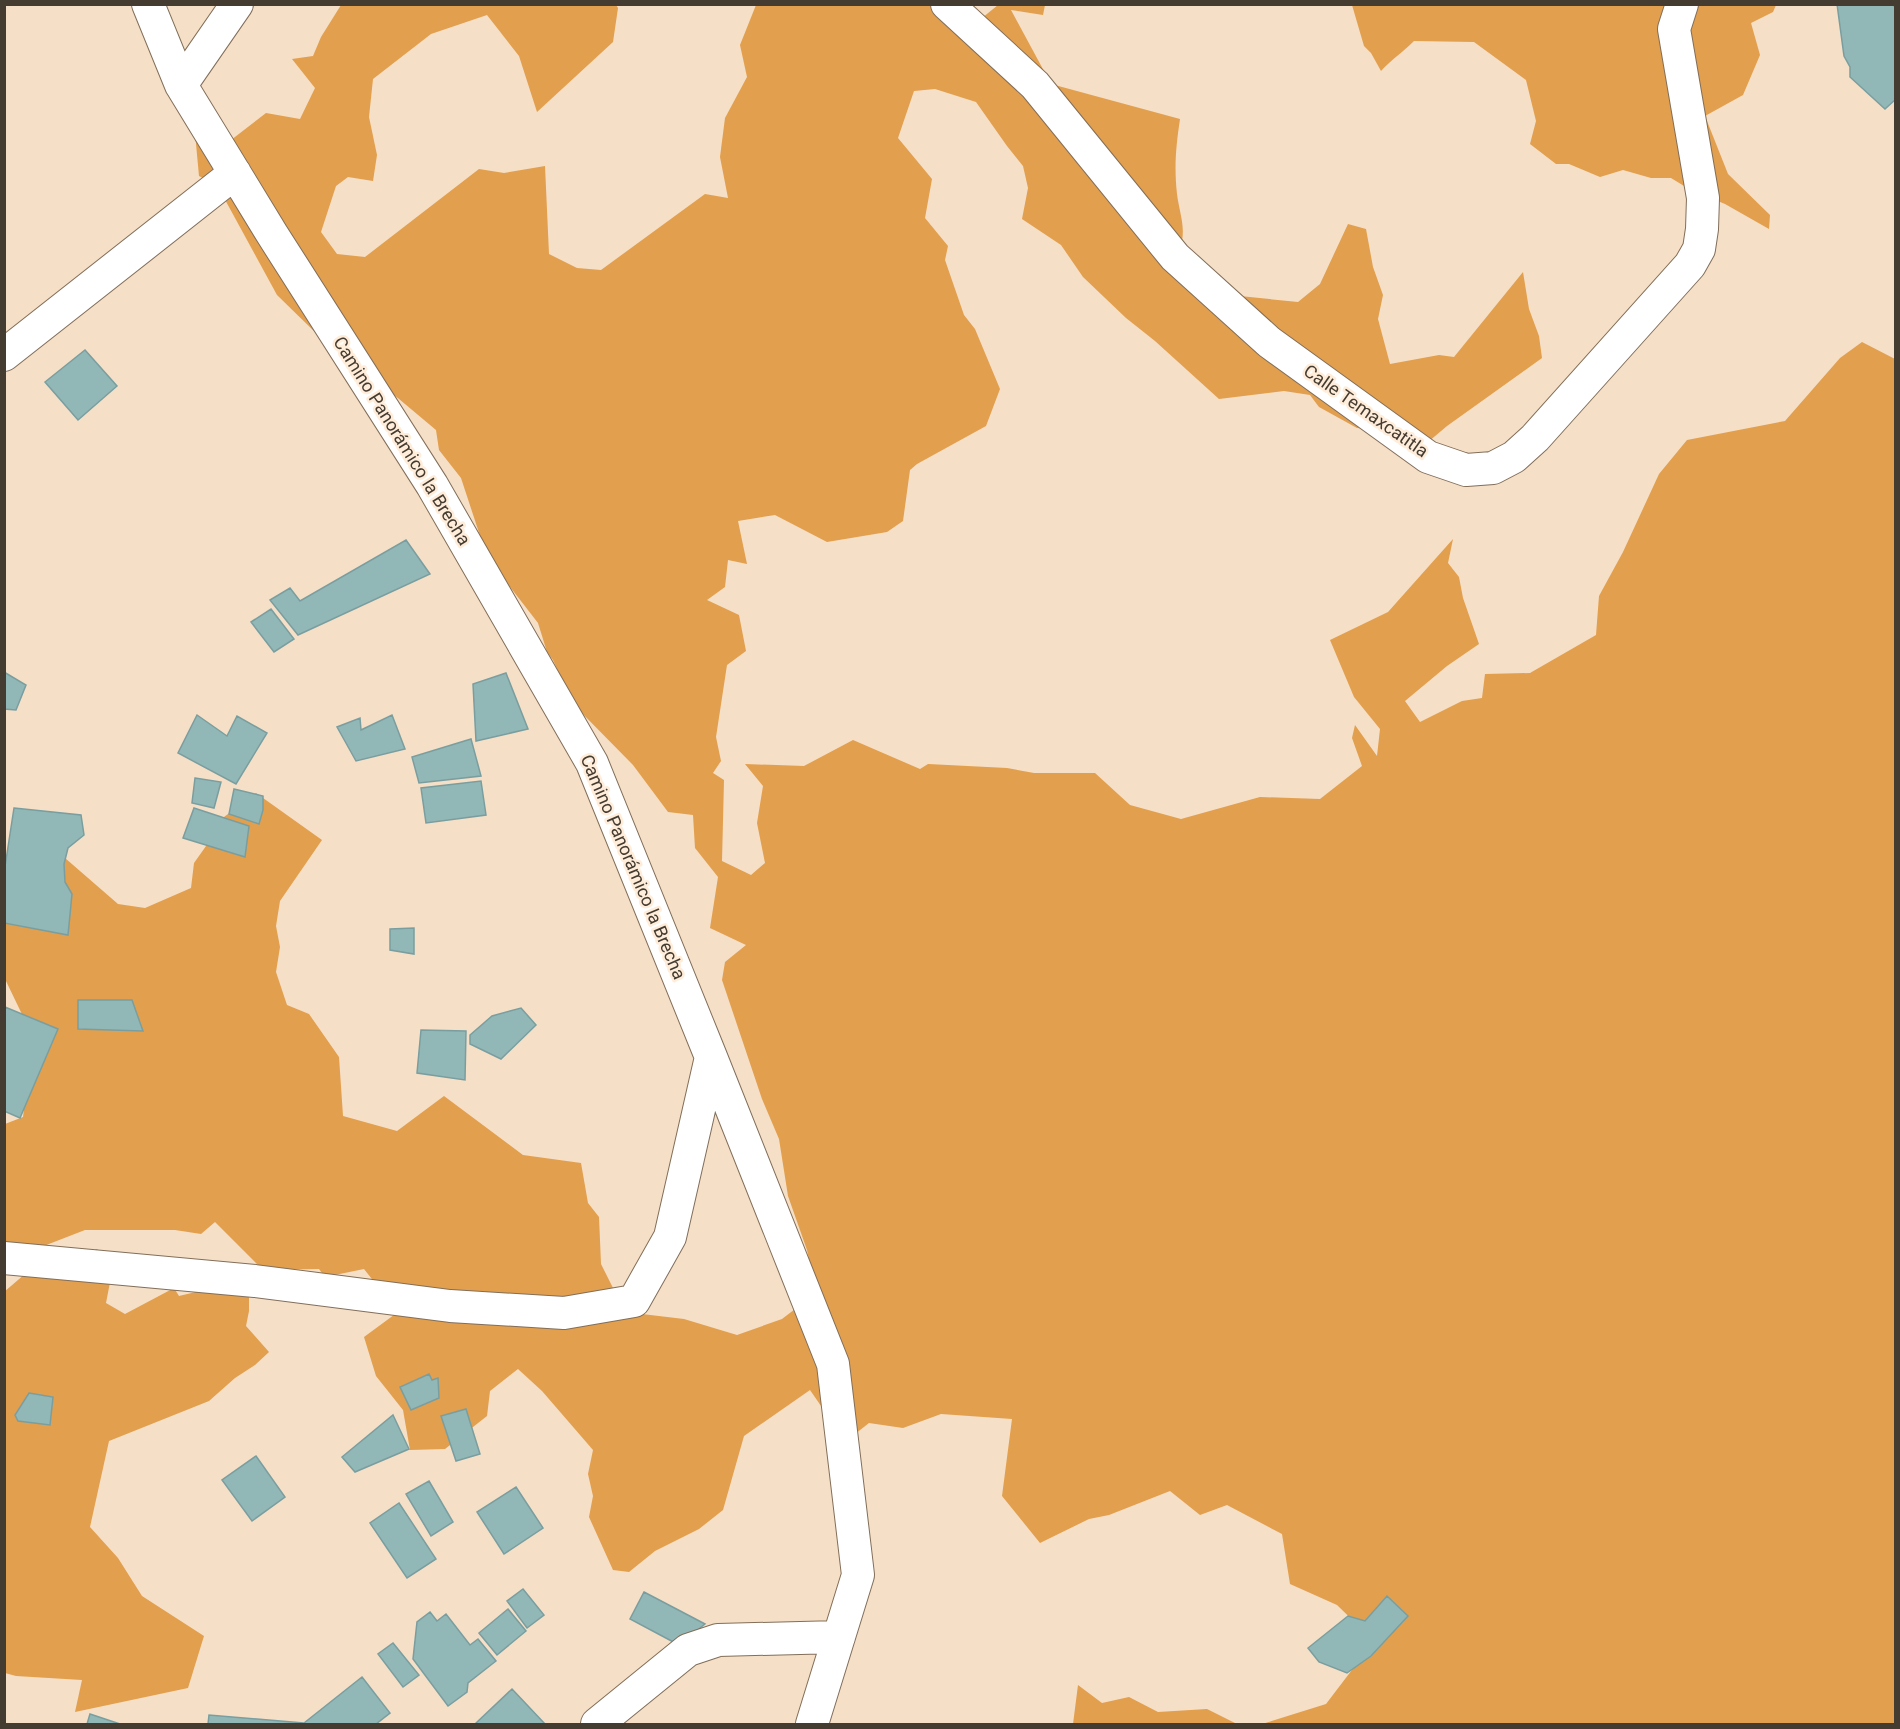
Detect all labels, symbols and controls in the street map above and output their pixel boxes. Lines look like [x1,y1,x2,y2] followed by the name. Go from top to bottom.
[329,333,475,549] street label: Camino Panorámico la Brecha
[1300,360,1433,461] street label: Calle Temaxcatitla
[577,751,690,982] street label: Camino Panorámico la Brecha

